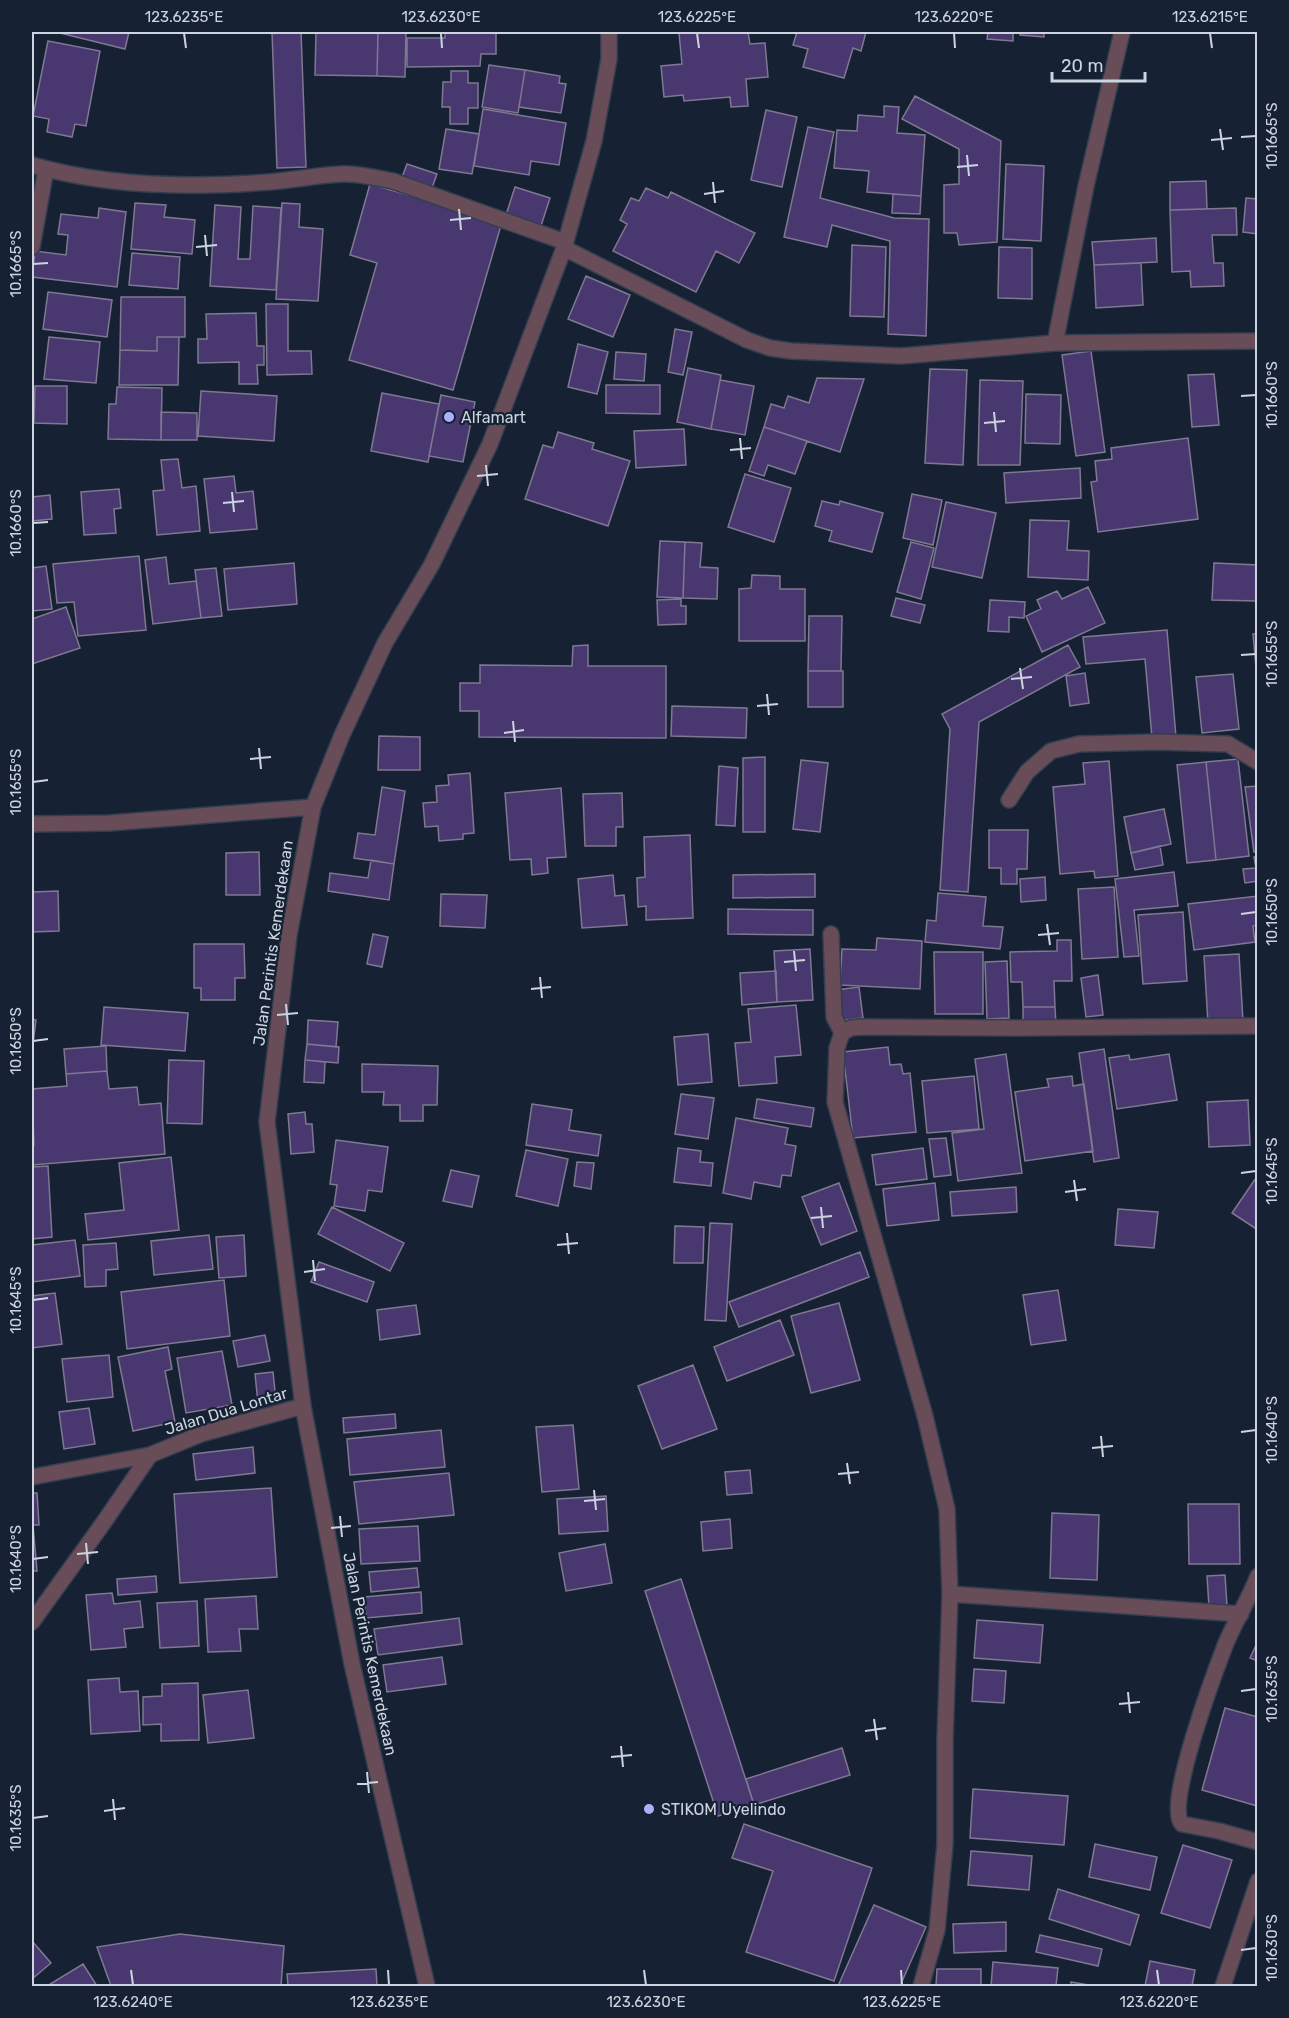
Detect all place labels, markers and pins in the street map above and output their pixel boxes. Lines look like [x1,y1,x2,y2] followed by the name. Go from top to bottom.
[461,408,526,427] place label: Alfamart
[442,410,456,424] marker: Alfamart
[661,1800,786,1819] place label: STIKOM Uyelindo
[642,1802,656,1816] marker: STIKOM Uyelindo

